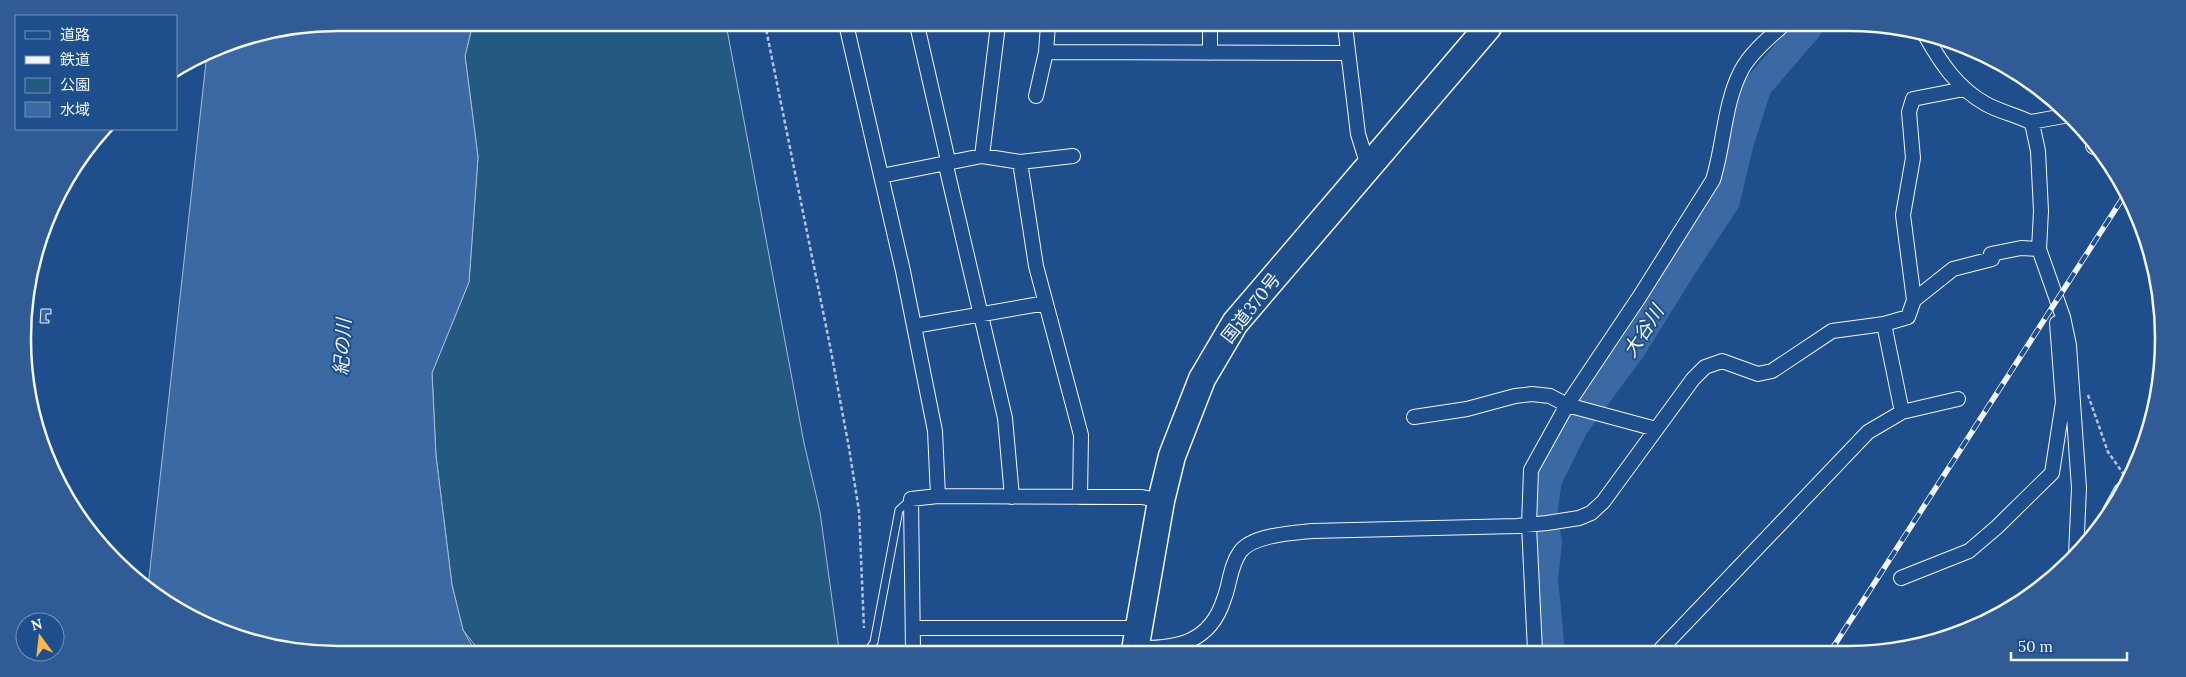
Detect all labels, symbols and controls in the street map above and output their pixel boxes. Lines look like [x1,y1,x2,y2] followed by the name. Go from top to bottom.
[15,15,178,130] legend
[60,25,90,44] text: 道路
[60,50,90,69] text: 鉄道
[60,75,90,94] text: 公園
[60,100,90,119] text: 水域
[1216,268,1285,348] street label: 国道370号
[1617,299,1670,361] water label: 大谷川
[329,316,356,376] water label: 紀の川
[15,612,65,662] north arrow
[29,614,44,635] text: N
[2011,630,2127,662] scale bar
[2018,637,2053,656] text: 50 m

